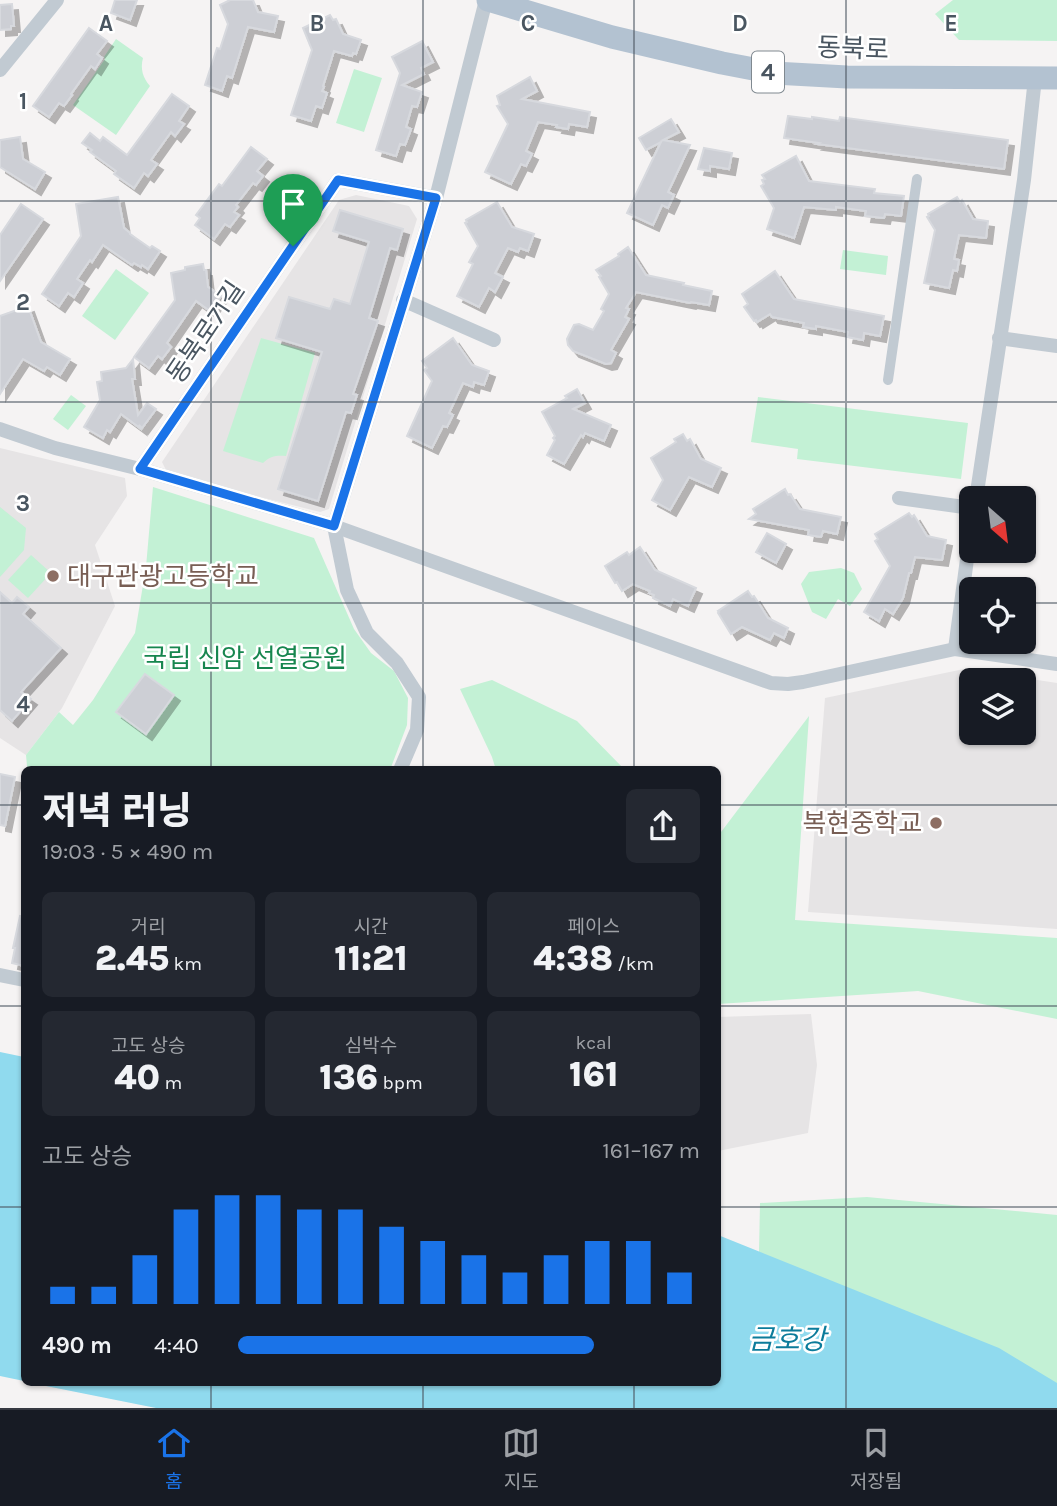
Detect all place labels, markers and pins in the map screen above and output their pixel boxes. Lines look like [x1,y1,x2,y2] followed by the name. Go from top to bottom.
[263,174,323,246] pin
[67,561,258,592] place label: 대구관광고등학교
[45,568,61,584] marker: 대구관광고등학교
[802,808,922,839] place label: 복현중학교
[928,815,944,831] marker: 복현중학교

